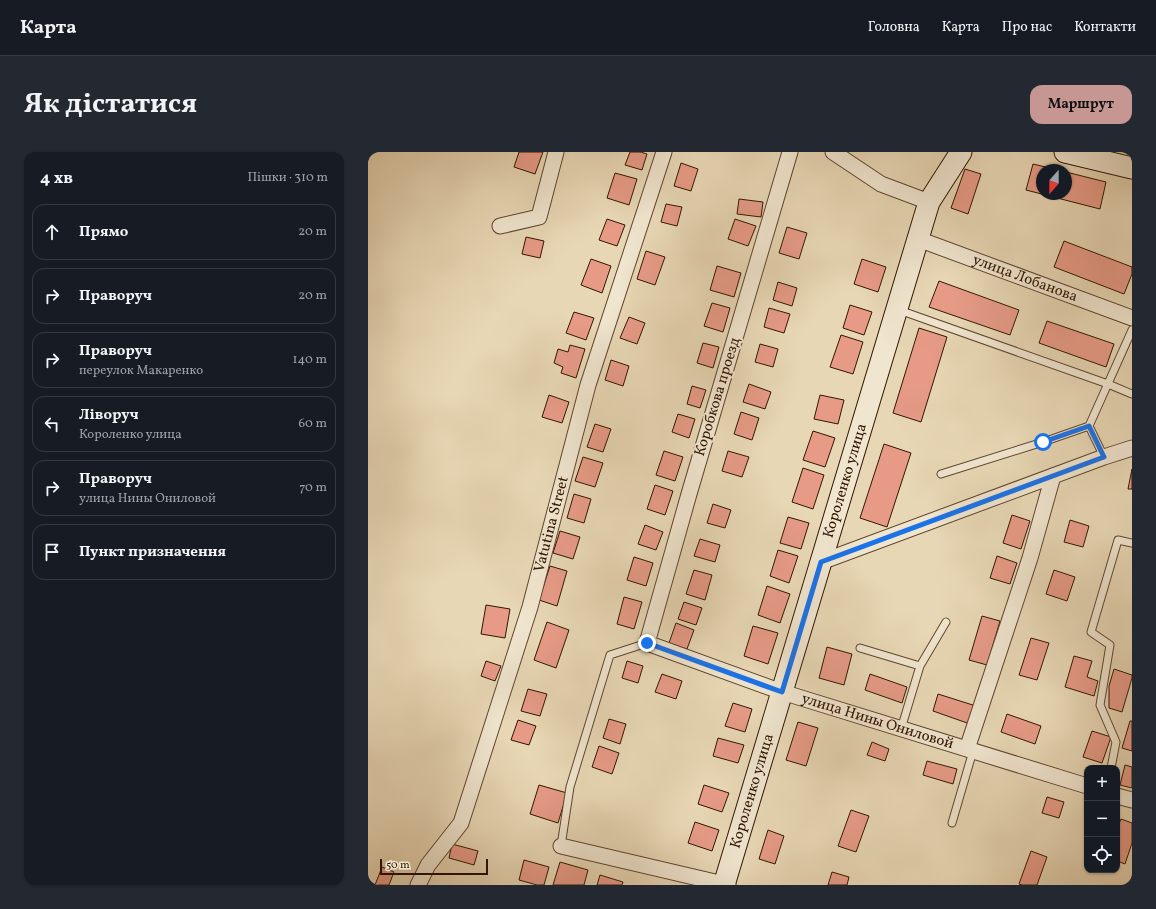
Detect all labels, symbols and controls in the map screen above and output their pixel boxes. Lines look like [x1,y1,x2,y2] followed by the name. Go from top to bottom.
[20,15,77,41] text: Карта
[868,18,920,37] text: Головна
[942,18,980,37] text: Карта
[1002,18,1052,37] text: Про нас
[1074,18,1136,37] text: Контакти
[24,85,197,124] text: Як дістатися
[1030,85,1132,124] button: Маршрут
[1036,164,1072,200] north arrow
[40,167,73,190] text: 4 хв
[247,169,328,187] text: Пішки · 310 m
[41,221,63,243] icon: ahead
[79,222,128,243] text: Прямо
[298,223,327,241] text: 20 m
[969,249,1080,307] street label: улица Лобанова
[41,285,63,307] icon: right
[79,286,152,307] text: Праворуч
[298,287,327,305] text: 20 m
[690,334,746,459] street label: Коробкова проезд
[79,341,152,362] text: Праворуч
[41,349,63,371] icon: right
[293,351,327,369] text: 140 m
[79,362,203,380] text: переулок Макаренко
[79,405,139,426] text: Ліворуч
[41,413,63,435] icon: left
[299,415,327,433] text: 60 m
[818,421,872,541] street label: Короленко улица
[79,426,182,444] text: Короленко улица
[1034,433,1052,451] route start
[79,469,152,490] text: Праворуч
[529,474,574,575] street label: Vatutina Street
[41,477,63,499] icon: right
[299,479,327,497] text: 70 m
[79,490,216,508] text: улица Нины Ониловой
[41,541,63,563] icon: arrive
[79,542,226,563] text: Пункт призначення
[638,634,656,652] route end
[799,688,956,755] street label: улица Нины Ониловой
[725,731,779,851] street label: Короленко улица
[1084,765,1120,873] map controls
[1084,765,1120,801] button: +
[1084,801,1120,837] button: −
[1084,837,1120,873] button: locate
[380,857,488,876] scale bar
[386,858,410,873] text: 50 m

